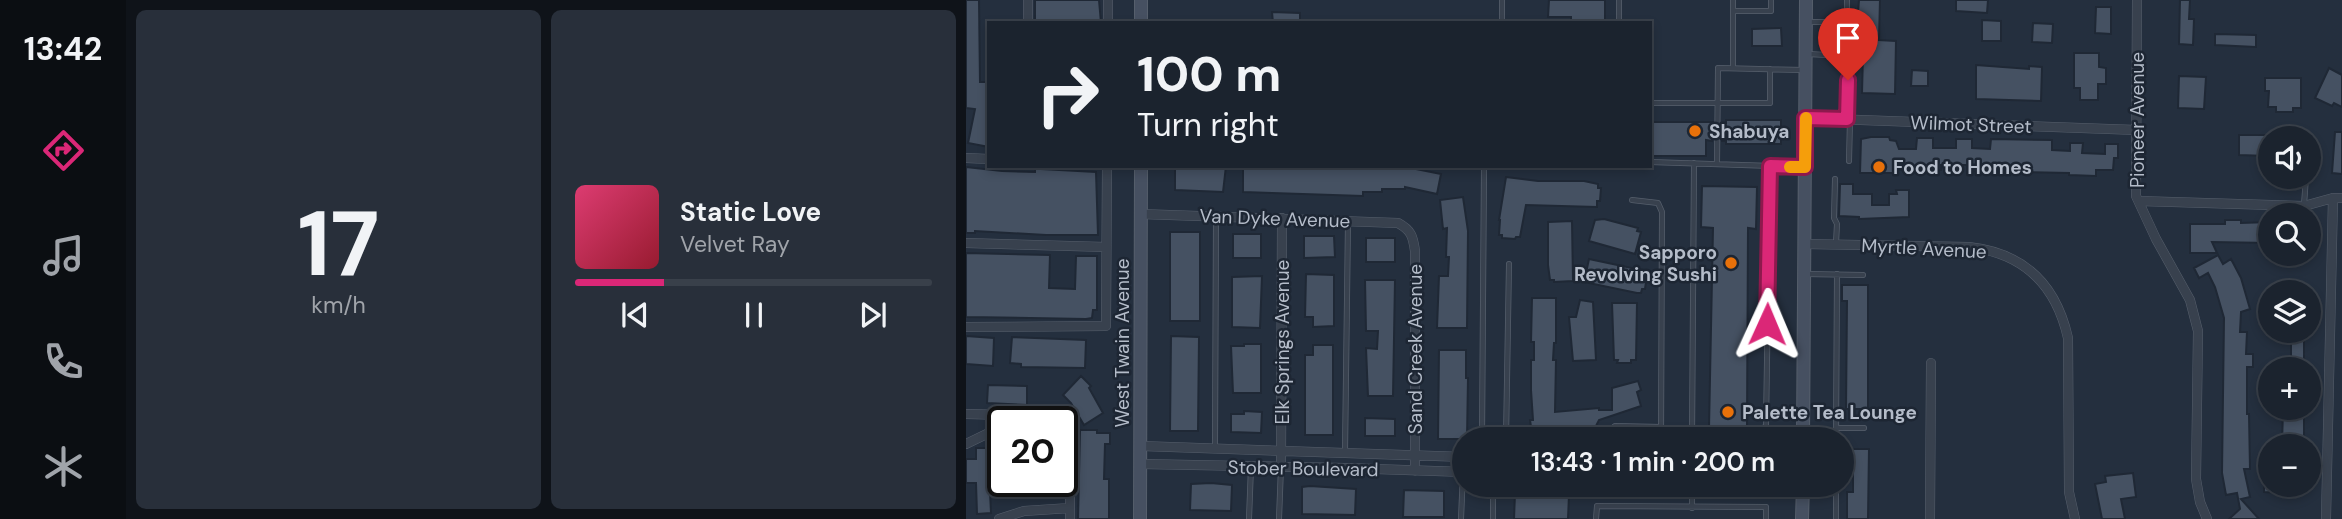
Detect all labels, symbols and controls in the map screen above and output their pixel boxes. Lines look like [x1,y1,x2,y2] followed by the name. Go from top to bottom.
[1818,8,1878,80] pin
[1829,19,1867,57] icon: arrive
[24,28,102,70] text: 13:42
[1137,42,1281,106] text: 100 m
[1022,49,1113,140] icon: right
[2125,52,2150,188] street label: Pioneer Avenue
[1137,104,1279,146] text: Turn right
[1910,110,2032,139] street label: Wilmot Street
[1709,119,1789,144] place label: Shabuya
[1687,123,1703,139] marker: Shabuya
[39,126,88,175] icon: directions
[2258,126,2321,497] map controls
[2258,126,2321,189] button: sound
[1893,155,2032,180] place label: Food to Homes
[1871,159,1887,175] marker: Food to Homes
[298,185,380,303] text: 17
[680,195,821,229] text: Static Love
[1199,203,1351,234] street label: Van Dyke Avenue
[2258,203,2321,266] button: search
[680,229,790,259] text: Velvet Ray
[39,231,88,280] icon: music
[1861,233,1987,264] street label: Myrtle Avenue
[1574,240,1717,287] place label: Sapporo Revolving Sushi
[1723,255,1739,271] marker: Sapporo Revolving Sushi
[1110,258,1135,428] street label: West Twain Avenue
[1270,260,1295,424] street label: Elk Springs Avenue
[1403,264,1428,434] street label: Sand Creek Avenue
[2258,280,2321,343] button: layers
[1730,287,1804,361] position arrow
[311,290,366,320] text: km/h
[616,296,654,334] icon: previous
[735,296,773,334] icon: pause
[854,296,892,334] icon: next
[39,337,88,386] icon: phone
[2258,357,2321,420] button: +
[1742,400,1917,425] place label: Palette Tea Lounge
[1720,404,1736,420] marker: Palette Tea Lounge
[987,406,1078,497] speed limit sign: 20
[2258,434,2321,497] button: −
[39,442,88,491] icon: climate
[1531,445,1775,479] text: 13:43 · 1 min · 200 m
[1227,455,1379,482] street label: Stober Boulevard

